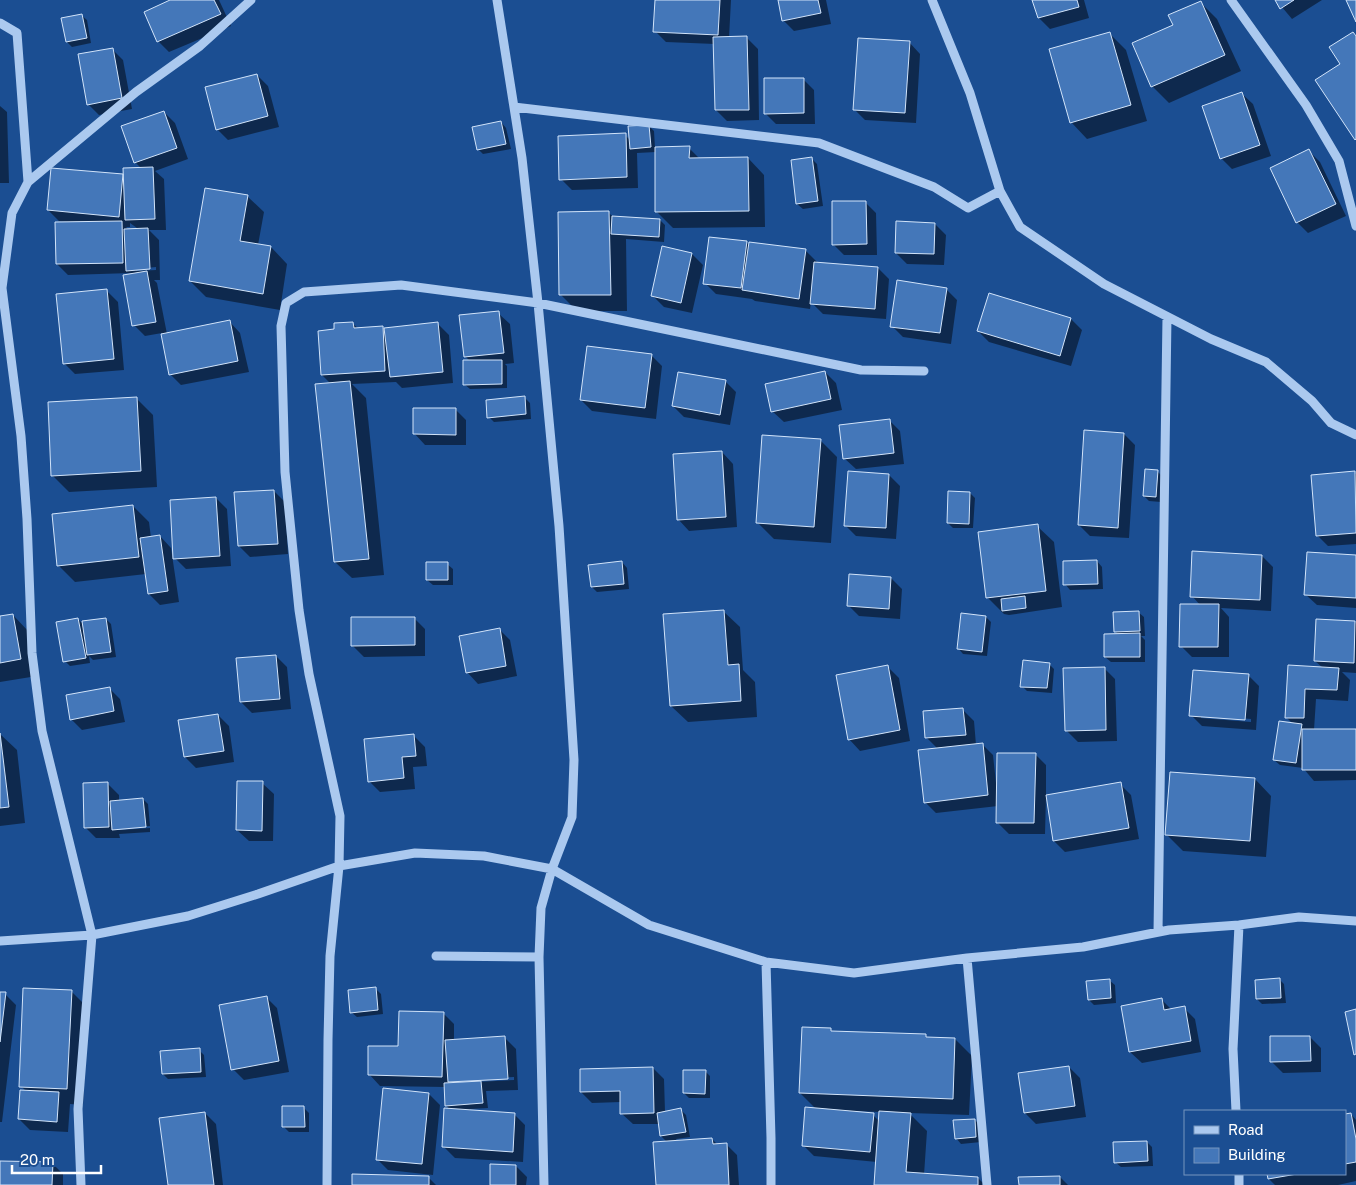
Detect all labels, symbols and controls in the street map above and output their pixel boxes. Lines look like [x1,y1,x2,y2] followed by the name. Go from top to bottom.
[1184,1110,1346,1175] legend
[1228,1121,1264,1138] text: Road
[12,1142,101,1174] scale bar
[1228,1146,1286,1163] text: Building
[20,1151,55,1168] text: 20 m

